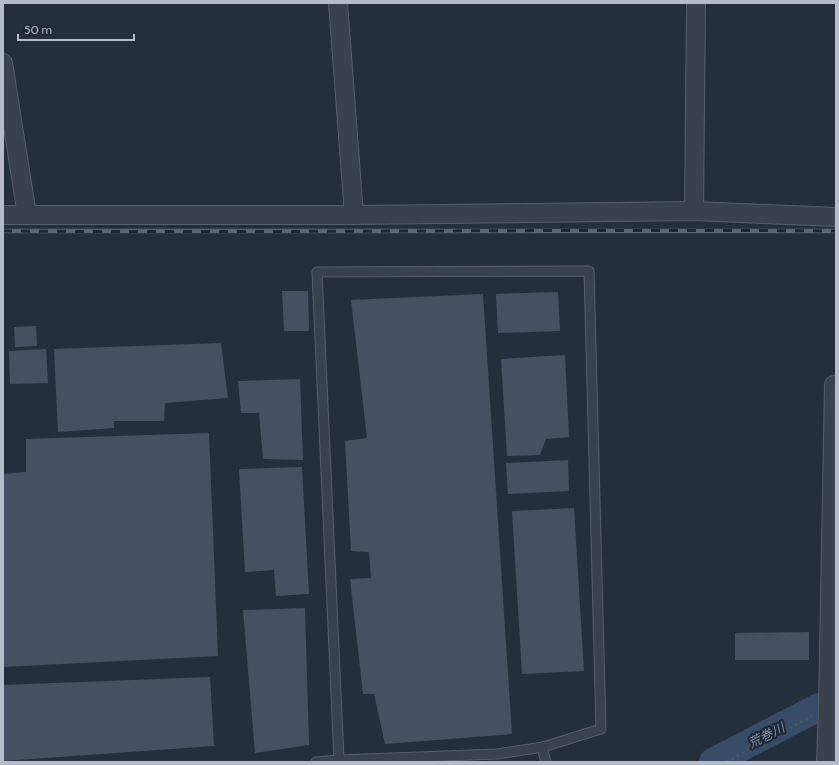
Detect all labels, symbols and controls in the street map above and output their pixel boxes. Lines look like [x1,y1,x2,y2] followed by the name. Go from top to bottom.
[18,16,134,42] scale bar
[24,22,52,37] text: 50 m
[745,718,789,751] water label: 荒巻川

